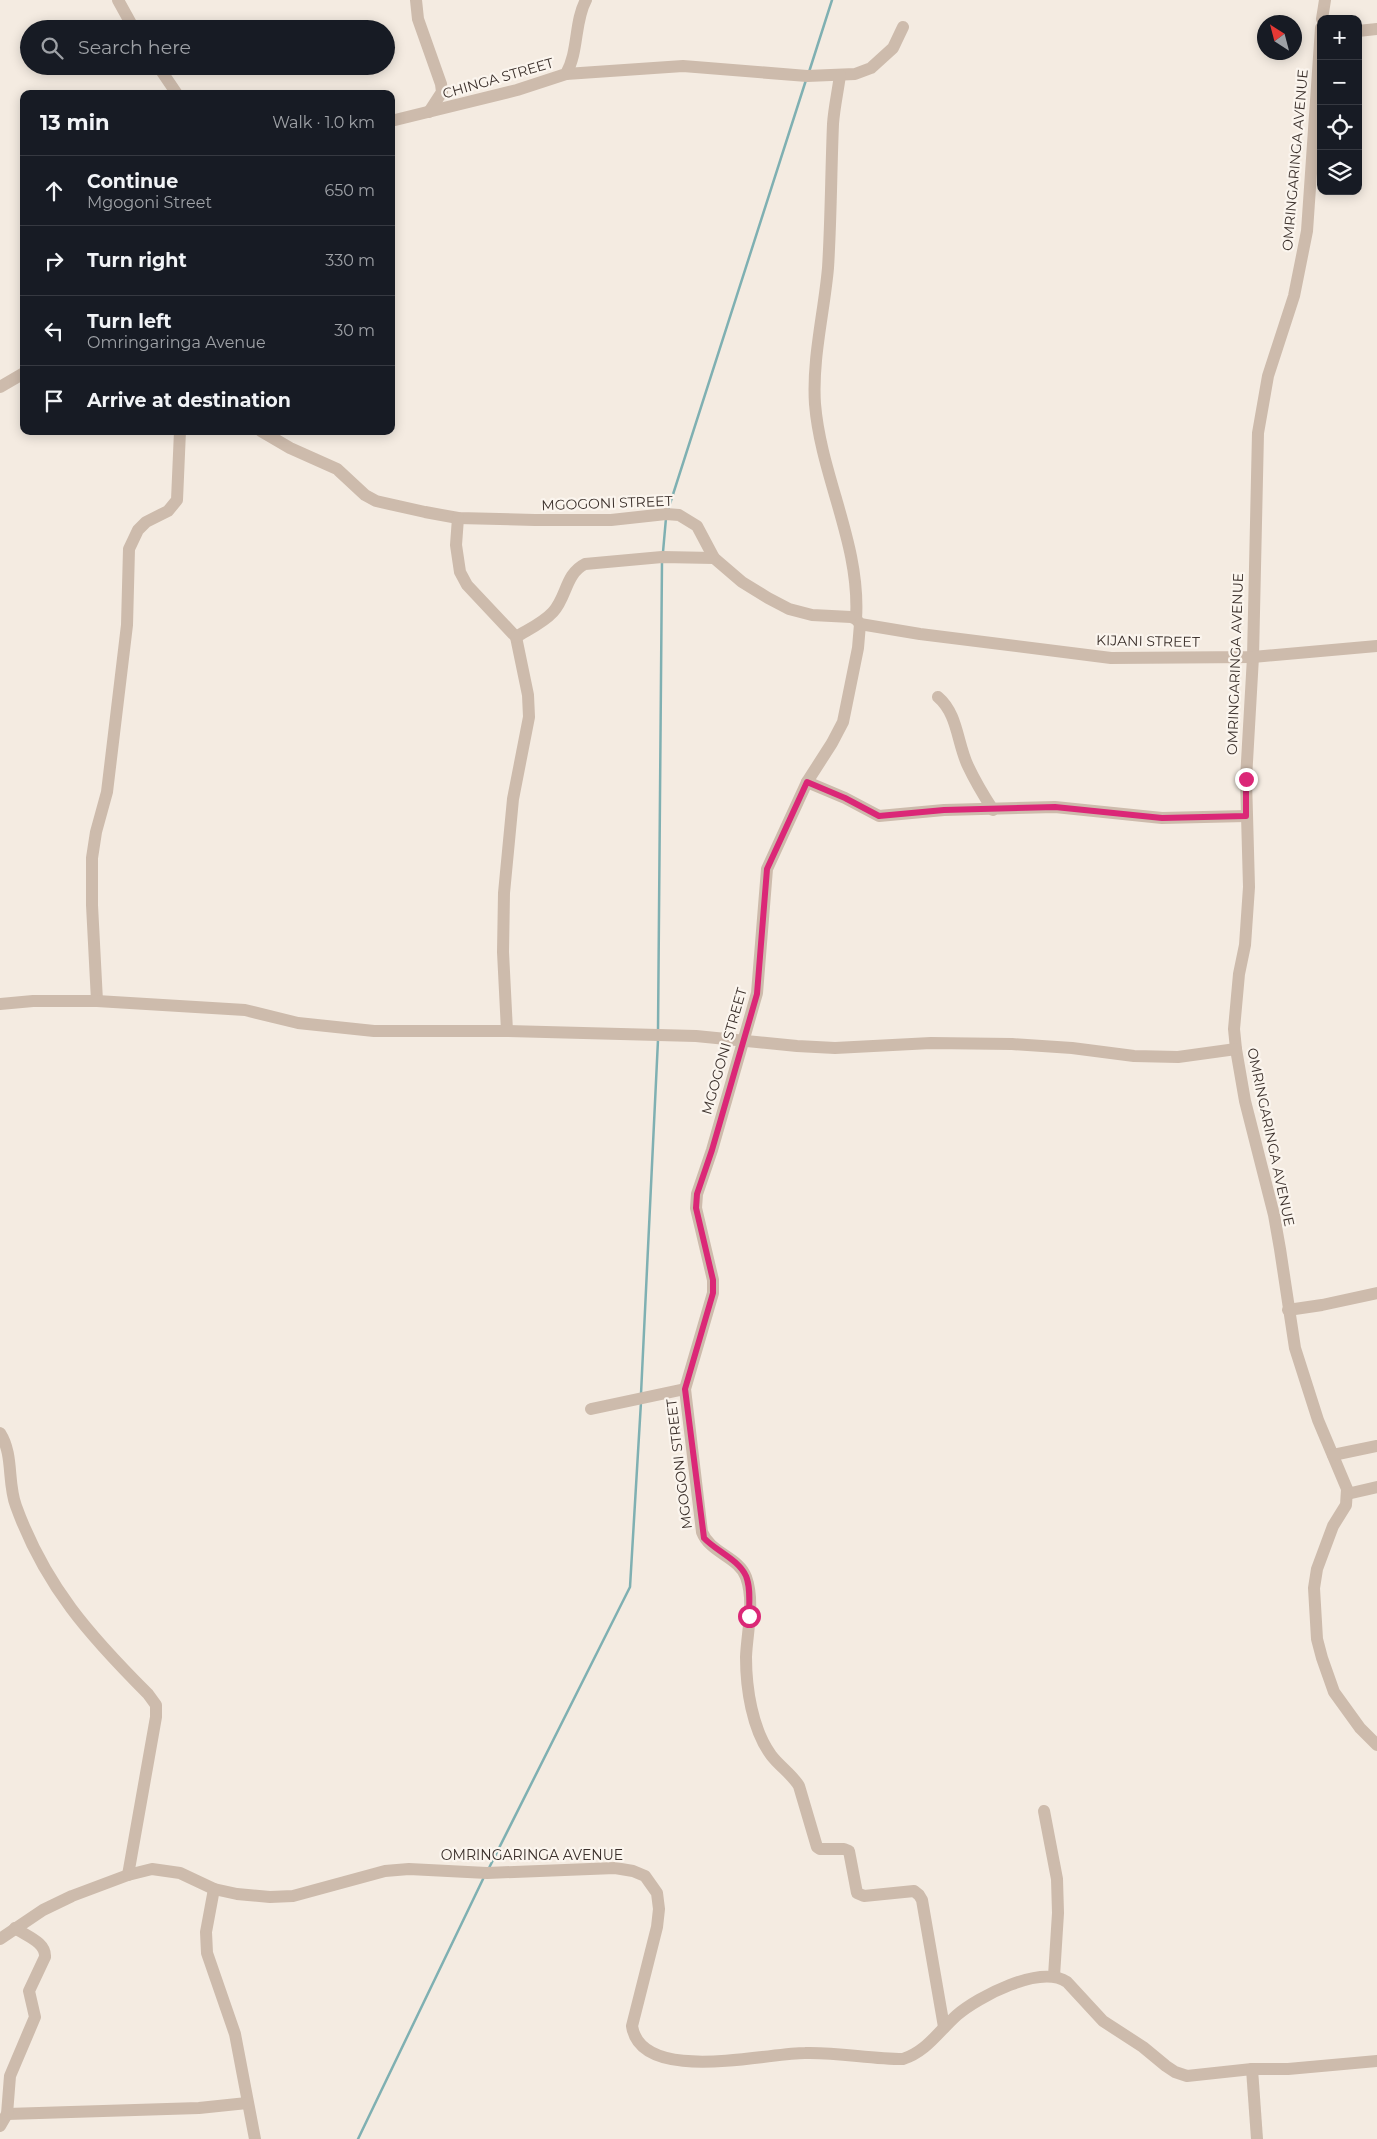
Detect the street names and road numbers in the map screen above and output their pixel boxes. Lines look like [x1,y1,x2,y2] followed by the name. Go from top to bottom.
[440,54,556,102] street label: CHINGA STREET
[1278,68,1312,252] street label: OMRINGARINGA AVENUE
[541,492,673,514] street label: MGOGONI STREET
[1223,573,1247,755] street label: OMRINGARINGA AVENUE
[1096,631,1200,651] street label: KIJANI STREET
[697,985,751,1117] street label: MGOGONI STREET
[1243,1046,1299,1228] street label: OMRINGARINGA AVENUE
[662,1398,696,1530] street label: MGOGONI STREET
[441,1846,623,1864] street label: OMRINGARINGA AVENUE

